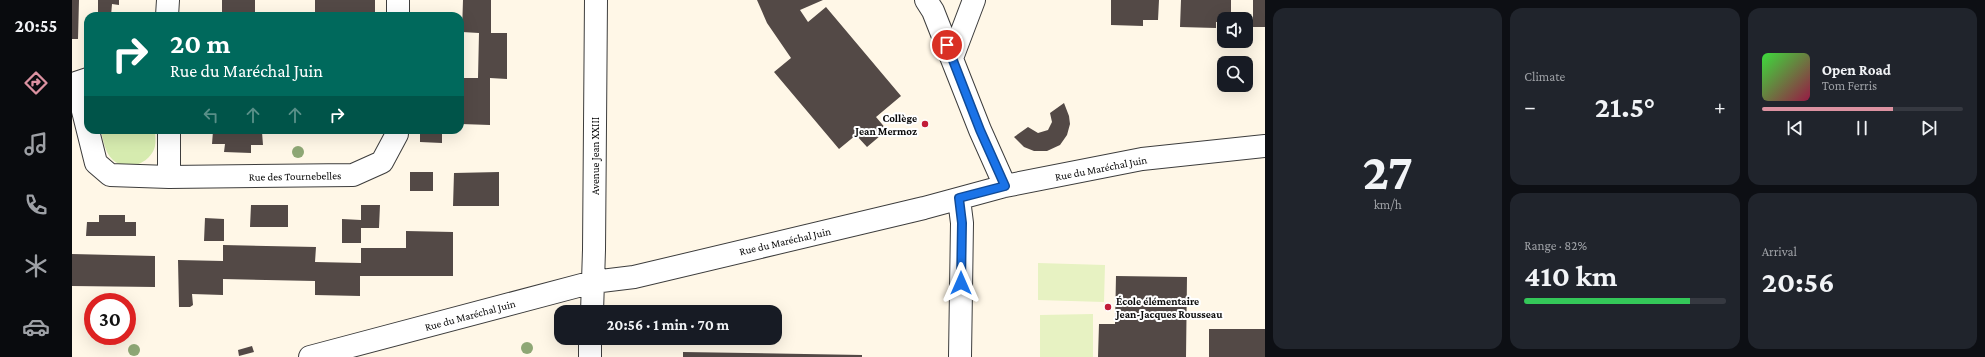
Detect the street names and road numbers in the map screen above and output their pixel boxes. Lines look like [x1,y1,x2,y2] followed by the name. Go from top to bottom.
[589,117,602,195] street label: Avenue Jean XXIII
[1054,153,1148,184] street label: Rue du Maréchal Juin
[249,169,341,183] street label: Rue des Tournebelles
[738,225,832,258] street label: Rue du Maréchal Juin
[423,297,517,334] street label: Rue du Maréchal Juin

